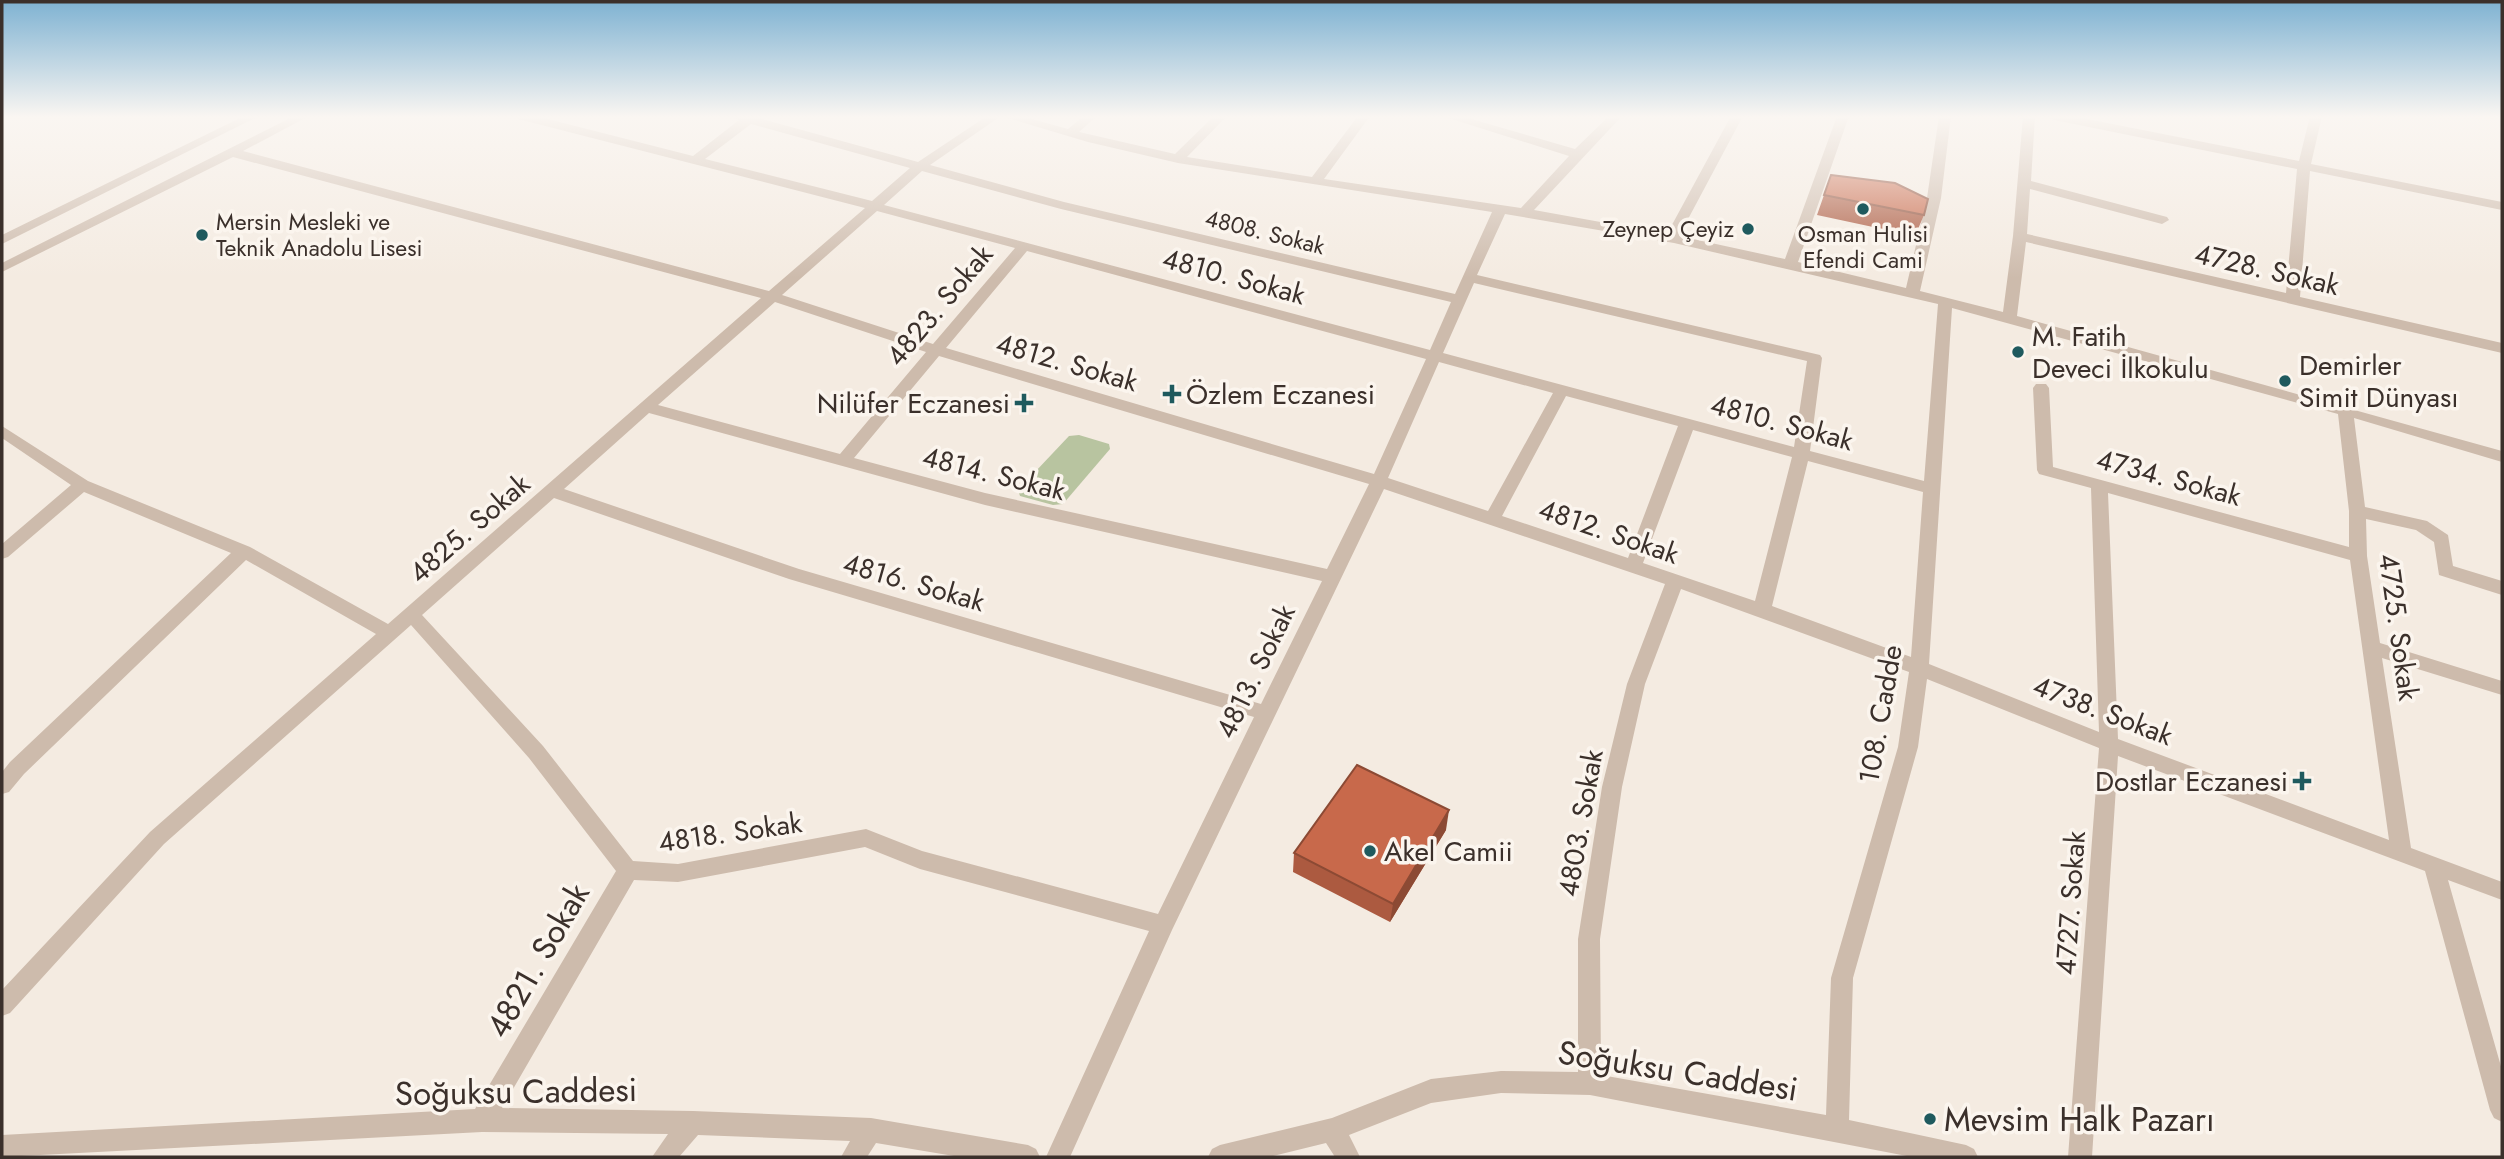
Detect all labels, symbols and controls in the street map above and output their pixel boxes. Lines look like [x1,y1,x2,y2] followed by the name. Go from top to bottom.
[1202,201,1329,263] street label: 4808. Sokak
[1855,201,1871,217] marker: Osman Hulisi Efendi Cami
[216,205,422,265] place label: Mersin Mesleki ve Teknik Anadolu Lisesi
[1603,212,1734,246] place label: Zeynep Çeyiz
[1798,217,1928,277] place label: Osman Hulisi Efendi Cami
[1740,221,1756,237] marker: Zeynep Çeyiz
[194,227,210,243] marker: Mersin Mesleki ve Teknik Anadolu Lisesi
[2190,233,2344,306] street label: 4728. Sokak
[876,235,1003,375] street label: 4823. Sokak
[1158,238,1311,315] street label: 4810. Sokak
[2032,316,2209,389] place label: M. Fatih Deveci İlkokulu
[991,323,1143,402] street label: 4812. Sokak
[2010,344,2026,360] marker: M. Fatih Deveci İlkokulu
[2299,345,2459,418] place label: Demirler Simit Dünyası
[2277,373,2293,389] marker: Demirler Simit Dünyası
[1186,374,1375,415] place label: Özlem Eczanesi
[817,383,1010,424] place label: Nilüfer Eczanesi
[1706,384,1859,461] street label: 4810. Sokak
[1164,386,1180,402] marker: Özlem Eczanesi
[1016,395,1032,411] marker: Nilüfer Eczanesi
[918,436,1070,511] street label: 4814. Sokak
[2092,439,2246,517] street label: 4734. Sokak
[400,464,539,593] street label: 4825. Sokak
[1533,488,1685,575] street label: 4812. Sokak
[838,543,990,622] street label: 4816. Sokak
[2368,551,2429,704] street label: 4725. Sokak
[1205,597,1306,745] street label: 4813. Sokak
[1848,642,1913,787] street label: 108. Cadde
[2027,665,2179,756] street label: 4738. Sokak
[1547,746,1614,900] street label: 4803. Sokak
[2095,761,2288,802] place label: Dostlar Eczanesi
[2294,773,2310,789] marker: Dostlar Eczanesi
[656,802,805,863] street label: 4818. Sokak
[2045,829,2096,976] street label: 4727. Sokak
[1384,831,1513,872] place label: Akel Camii
[1362,843,1378,859] marker: Akel Camii
[474,874,601,1046] street label: 4821. Sokak
[1555,1028,1801,1113] street label: Soğuksu Caddesi
[394,1066,638,1117] street label: Soğuksu Caddesi
[1944,1096,2215,1143] place label: Mevsim Halk Pazarı
[1922,1111,1938,1127] marker: Mevsim Halk Pazarı

